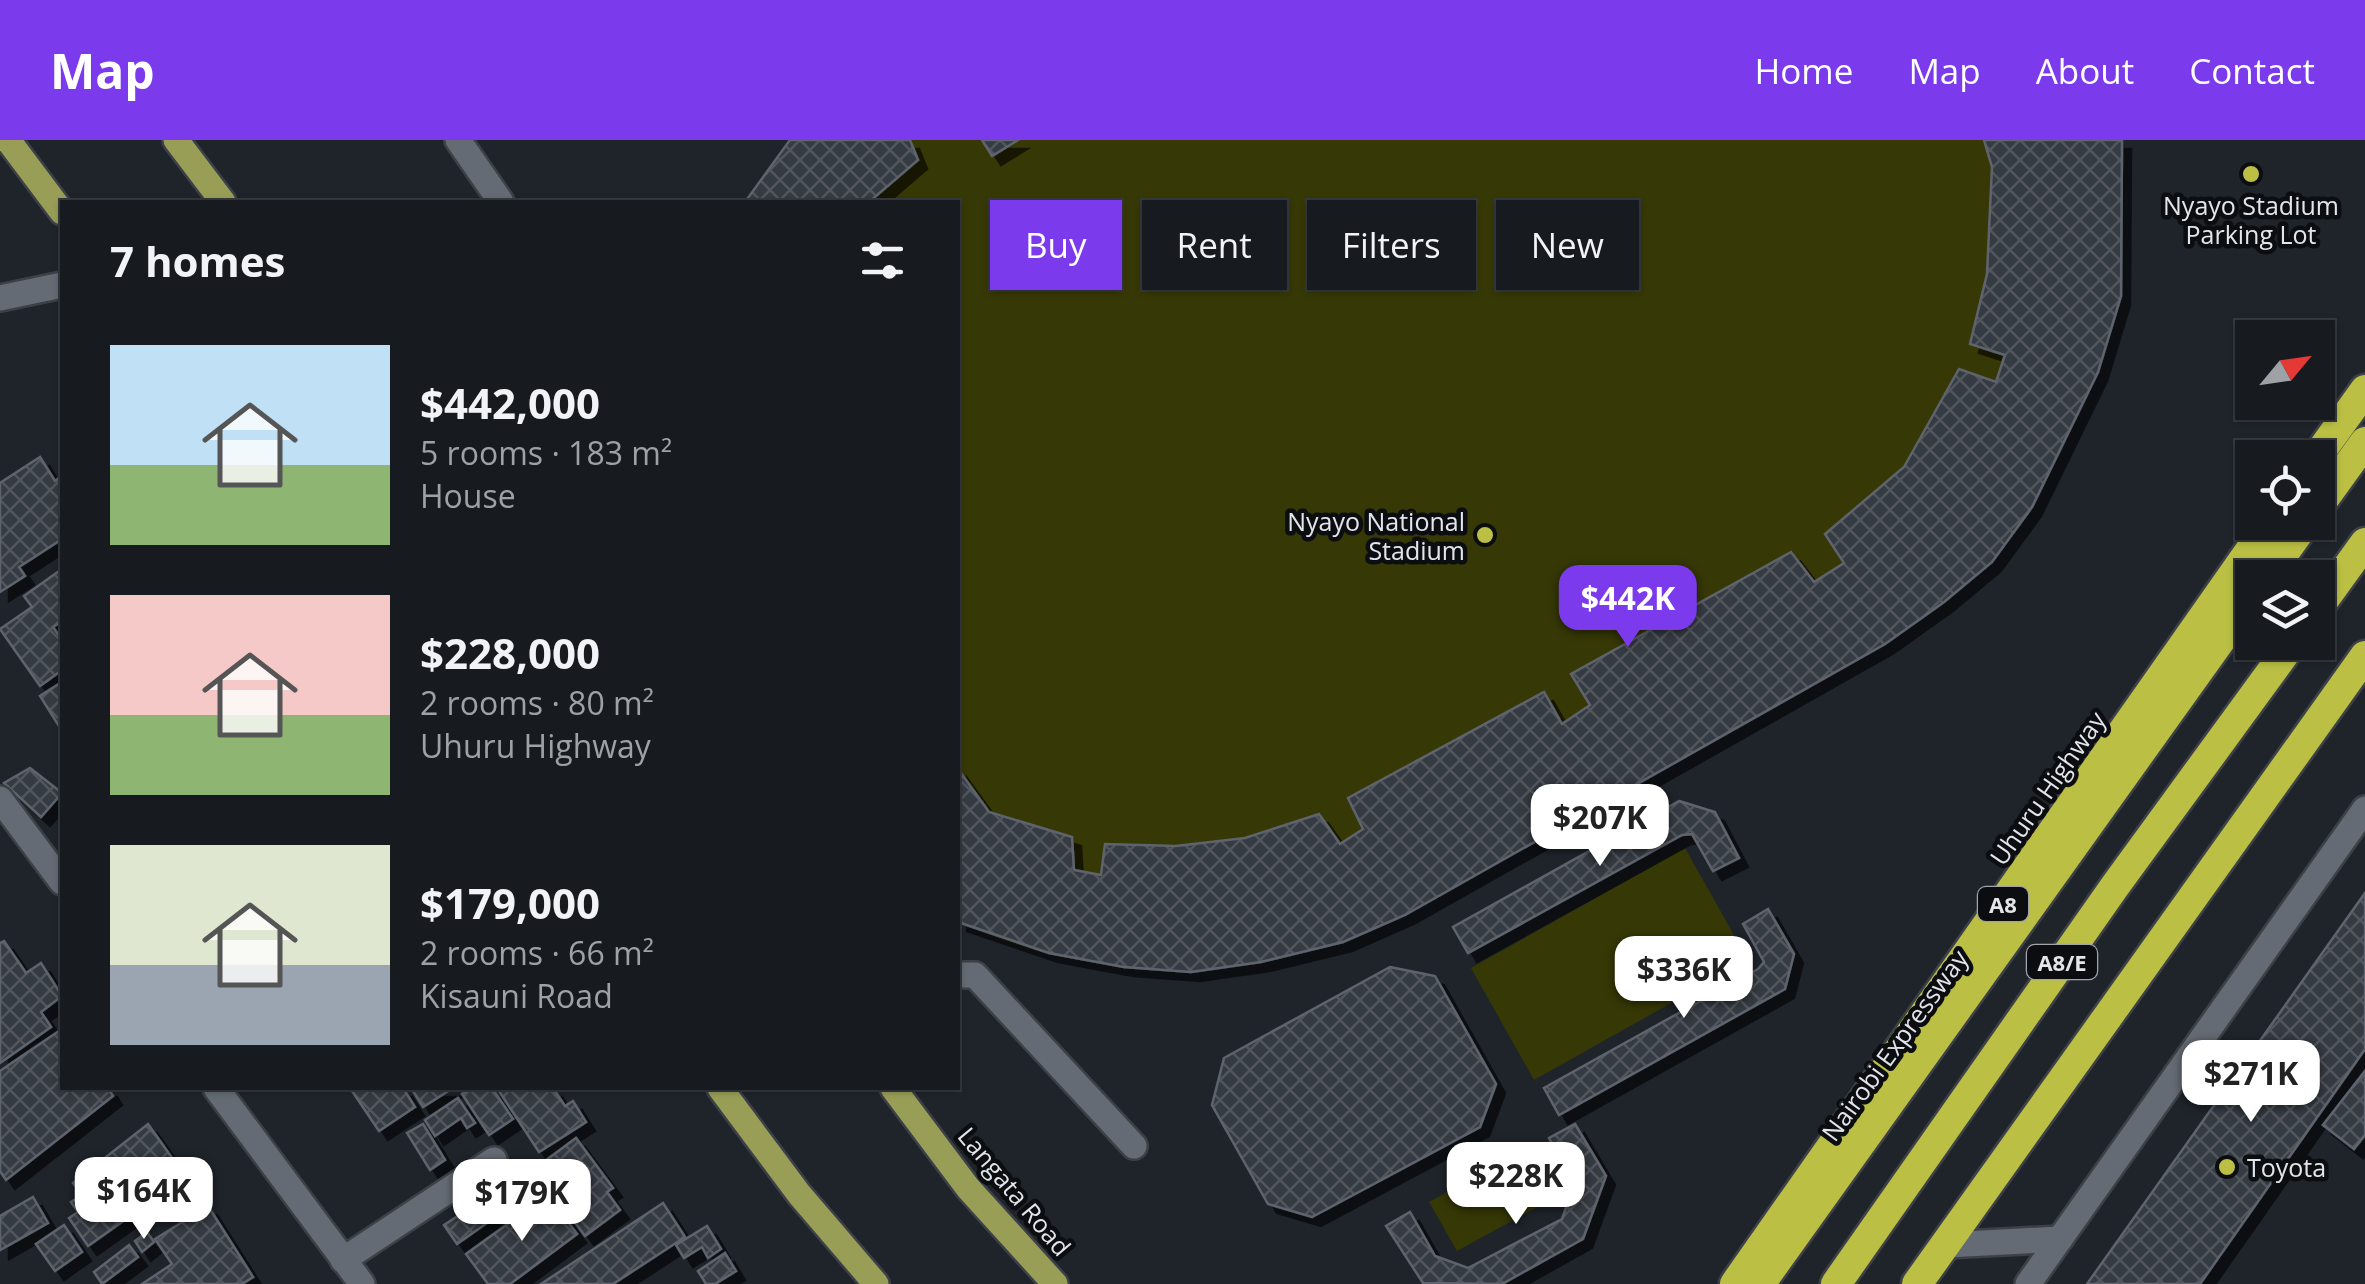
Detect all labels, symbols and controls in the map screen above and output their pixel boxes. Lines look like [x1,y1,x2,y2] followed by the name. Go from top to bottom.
[50,38,155,103] text: Map
[1754,47,1853,94] text: Home
[1908,47,1981,94] text: Map
[2036,47,2134,94] text: About
[2189,47,2315,94] text: Contact
[2240,163,2262,185] marker: Nyayo Stadium Parking Lot
[2163,188,2339,251] place label: Nyayo Stadium Parking Lot
[990,200,1122,290] chip: Buy
[1142,200,1287,290] chip: Rent
[1307,200,1476,290] chip: Filters
[1496,200,1639,290] chip: New
[110,232,285,289] text: 7 homes
[855,233,910,288] icon: filters
[2235,320,2335,420] north arrow
[2235,320,2335,660] map controls
[420,374,600,431] text: $442,000
[190,385,310,505] icon: home
[420,431,672,474] text: 5 rooms · 183 m²
[2235,440,2335,540] button: locate
[420,474,516,517] text: House
[1287,504,1465,567] place label: Nyayo National Stadium
[1474,524,1496,546] marker: Nyayo National Stadium
[2235,560,2335,660] button: layers
[1558,565,1698,650] pin: $442K
[1581,576,1675,619] text: $442K
[420,624,600,681] text: $228,000
[190,635,310,755] icon: home
[420,681,654,724] text: 2 rooms · 80 m²
[1981,704,2113,872] street label: Uhuru Highway
[420,724,651,767] text: Uhuru Highway
[1530,784,1670,869] pin: $207K
[1553,795,1647,838] text: $207K
[420,874,600,931] text: $179,000
[190,885,310,1005] icon: home
[1978,887,2028,921] road number: A8
[420,931,654,974] text: 2 rooms · 66 m²
[1614,936,1754,1021] pin: $336K
[1813,942,1975,1147] street label: Nairobi Expressway
[2027,945,2097,979] road number: A8/E
[1637,947,1731,990] text: $336K
[420,974,613,1017] text: Kisauni Road
[2181,1040,2321,1125] pin: $271K
[2204,1051,2298,1094] text: $271K
[951,1119,1079,1263] street label: Langata Road
[1446,1142,1586,1227] pin: $228K
[2247,1150,2326,1184] place label: Toyota
[1469,1153,1563,1196] text: $228K
[2216,1156,2238,1178] marker: Toyota
[74,1157,214,1242] pin: $164K
[452,1159,592,1244] pin: $179K
[97,1168,191,1211] text: $164K
[475,1170,569,1213] text: $179K

